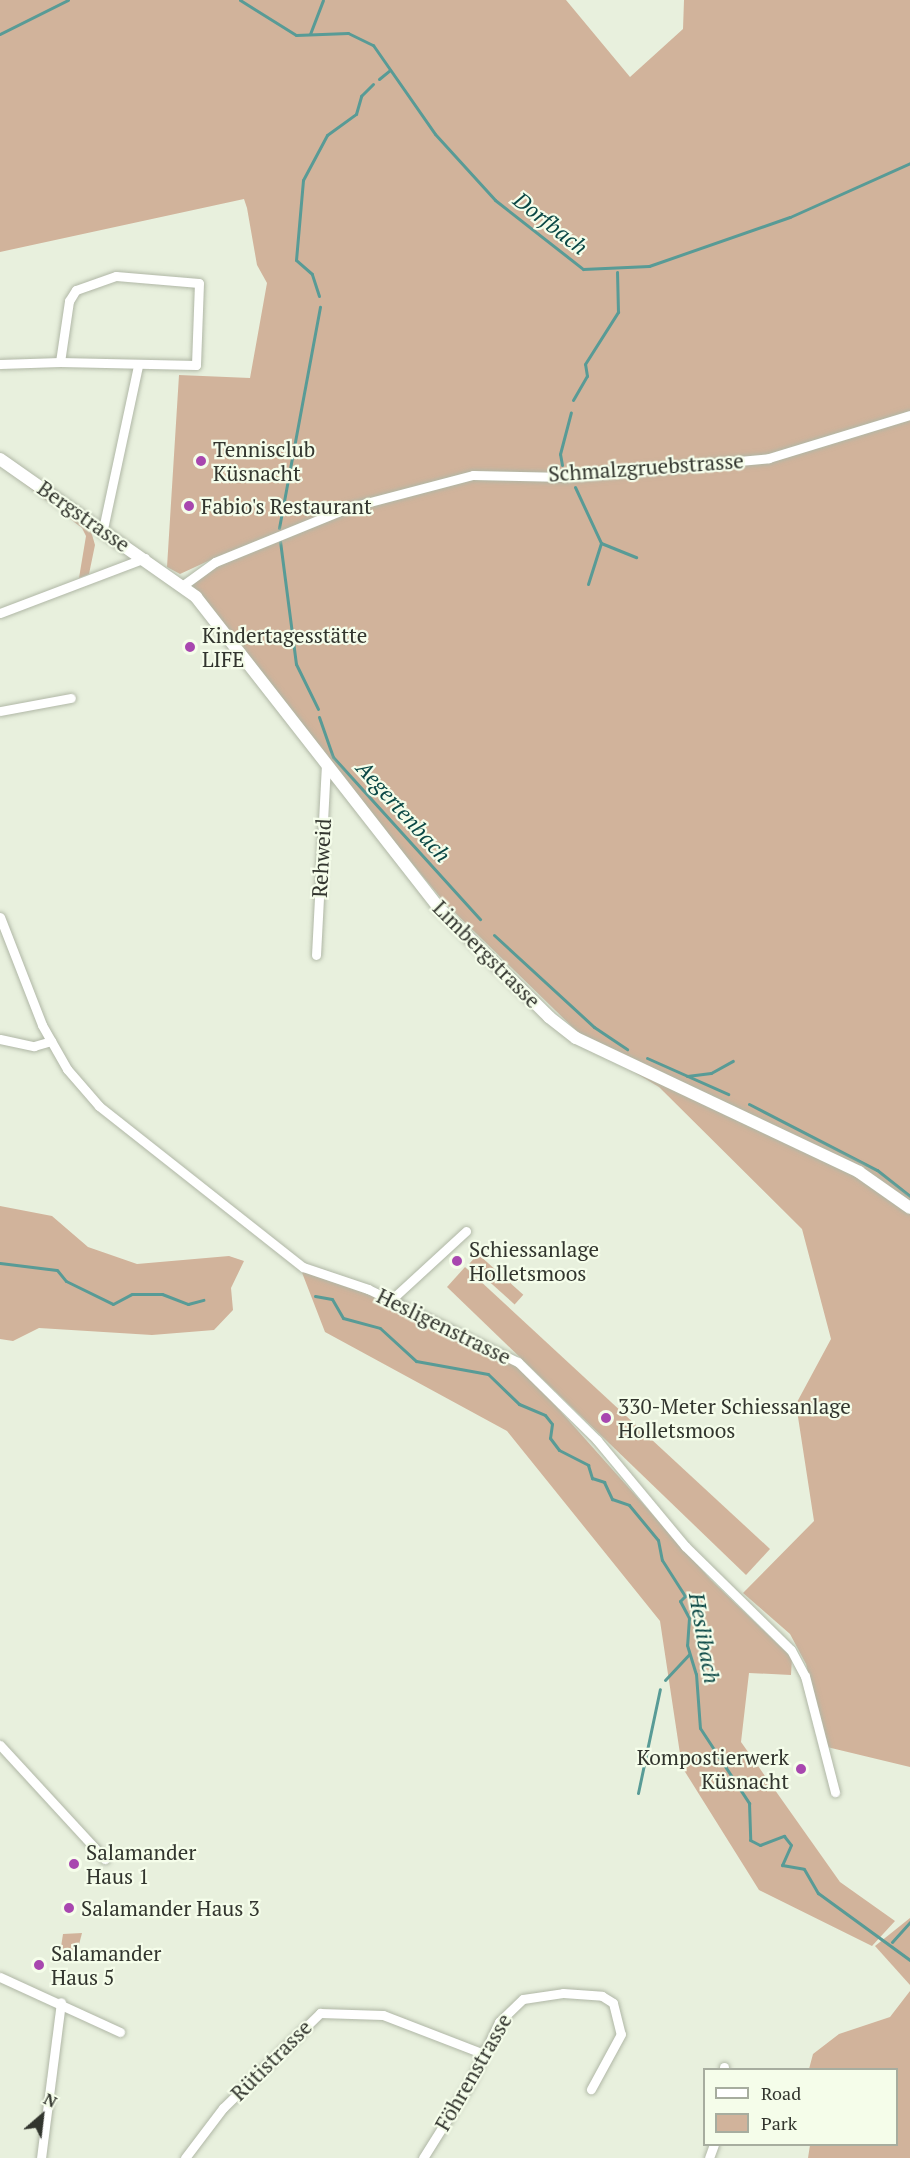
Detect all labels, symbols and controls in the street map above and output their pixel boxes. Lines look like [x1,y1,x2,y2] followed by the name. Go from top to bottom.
[509,186,593,260] water label: Dorfbach
[213,436,315,486] place label: Tennisclub Küsnacht
[547,448,745,486] street label: Schmalzgruebstrasse
[194,454,208,468] marker: Tennisclub Küsnacht
[33,475,135,557] street label: Bergstrasse
[201,493,372,519] place label: Fabio's Restaurant
[182,499,196,513] marker: Fabio's Restaurant
[202,622,367,672] place label: Kindertagesstätte LIFE
[183,640,197,654] marker: Kindertagesstätte LIFE
[351,755,457,867] water label: Aegertenbach
[306,818,336,898] street label: Rehweid
[428,895,546,1013] street label: Limbergstrasse
[469,1236,599,1286] place label: Schiessanlage Holletsmoos
[450,1254,464,1268] marker: Schiessanlage Holletsmoos
[373,1283,515,1369] street label: Hesligenstrasse
[618,1393,851,1443] place label: 330-Meter Schiessanlage Holletsmoos
[599,1411,613,1425] marker: 330-Meter Schiessanlage Holletsmoos
[684,1590,726,1686] water label: Heslibach
[637,1744,789,1794] place label: Kompostierwerk Küsnacht
[794,1762,808,1776] marker: Kompostierwerk Küsnacht
[86,1839,196,1889] place label: Salamander Haus 1
[67,1857,81,1871] marker: Salamander Haus 1
[81,1895,260,1921] place label: Salamander Haus 3
[62,1901,76,1915] marker: Salamander Haus 3
[51,1940,161,1990] place label: Salamander Haus 5
[32,1958,46,1972] marker: Salamander Haus 5
[429,2009,517,2135] street label: Föhrenstrasse
[225,2014,317,2106] street label: Rütistrasse
[703,2068,898,2146] legend
[761,2081,801,2105] text: Road
[12,2086,72,2146] north arrow
[40,2088,61,2113] text: N
[761,2111,797,2135] text: Park

